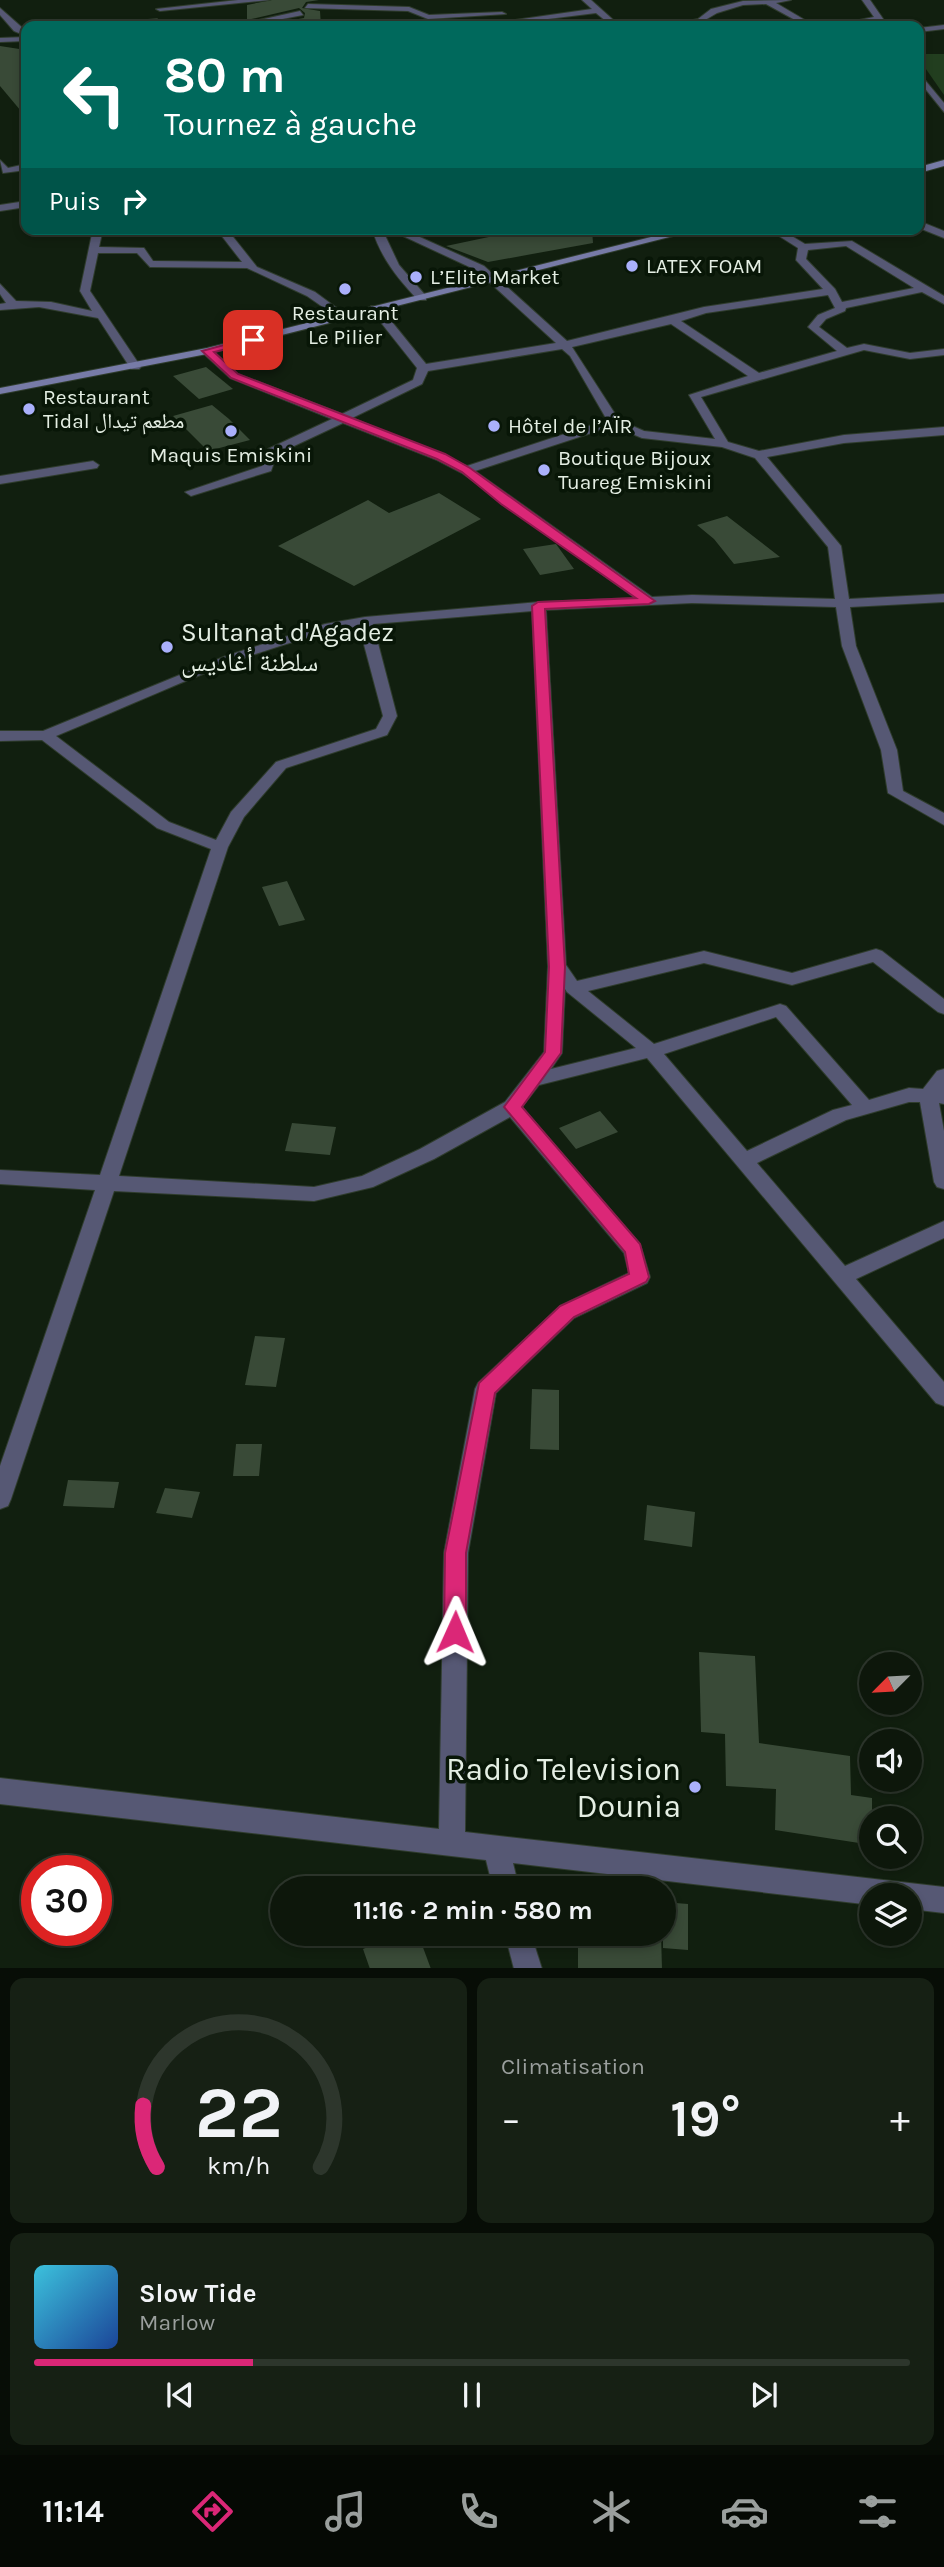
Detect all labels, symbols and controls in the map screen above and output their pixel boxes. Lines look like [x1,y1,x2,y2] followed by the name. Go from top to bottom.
[164,47,286,104] text: 80 m
[49,49,140,140] icon: left
[164,106,417,143] text: Tournez à gauche
[115,182,153,220] icon: right
[49,186,101,217] text: Puis
[646,254,762,278] place label: LATEX FOAM
[624,258,640,274] marker: LATEX FOAM
[430,265,559,289] place label: L’Elite Market
[408,269,424,285] marker: L’Elite Market
[337,281,353,297] marker: Restaurant Le Pilier
[292,301,398,349] place label: Restaurant Le Pilier
[223,310,283,370] pin
[234,321,272,359] icon: arrive
[43,385,184,435] place label: Restaurant Tidal مطعم تيدال
[21,401,37,417] marker: Restaurant Tidal مطعم تيدال
[508,414,632,438] place label: Hôtel de l’AÏR
[486,418,502,434] marker: Hôtel de l’AÏR
[223,423,239,439] marker: Maquis Emiskini
[150,443,312,467] place label: Maquis Emiskini
[558,446,712,494] place label: Boutique Bijoux Tuareg Emiskini
[536,462,552,478] marker: Boutique Bijoux Tuareg Emiskini
[181,617,394,678] place label: Sultanat d'Agadez سلطنة أغاديس
[159,639,175,655] marker: Sultanat d'Agadez سلطنة أغاديس
[418,1595,492,1669] position arrow
[859,1652,922,1715] north arrow
[859,1652,922,1946] map controls
[859,1729,922,1792] button: sound
[446,1751,681,1825] place label: Radio Television Dounia
[687,1779,703,1795] marker: Radio Television Dounia
[859,1806,922,1869] button: search
[21,1855,112,1946] speed limit sign: 30
[859,1883,922,1946] button: layers
[353,1895,593,1926] text: 11:16 · 2 min · 580 m
[501,2053,645,2080] text: Climatisation
[194,2070,283,2155] text: 22
[670,2088,741,2149] text: 19°
[501,2097,521,2142] text: −
[890,2097,910,2142] text: +
[207,2150,270,2179] text: km/h
[139,2278,257,2309] text: Slow Tide
[139,2309,215,2336] text: Marlow
[161,2376,199,2414] icon: previous
[453,2376,491,2414] icon: pause
[745,2376,783,2414] icon: next
[188,2487,237,2536] icon: directions
[321,2487,370,2536] icon: music
[454,2487,503,2536] icon: phone
[587,2487,636,2536] icon: climate
[720,2487,769,2536] icon: car
[853,2487,902,2536] icon: filters
[42,2493,104,2530] text: 11:14

